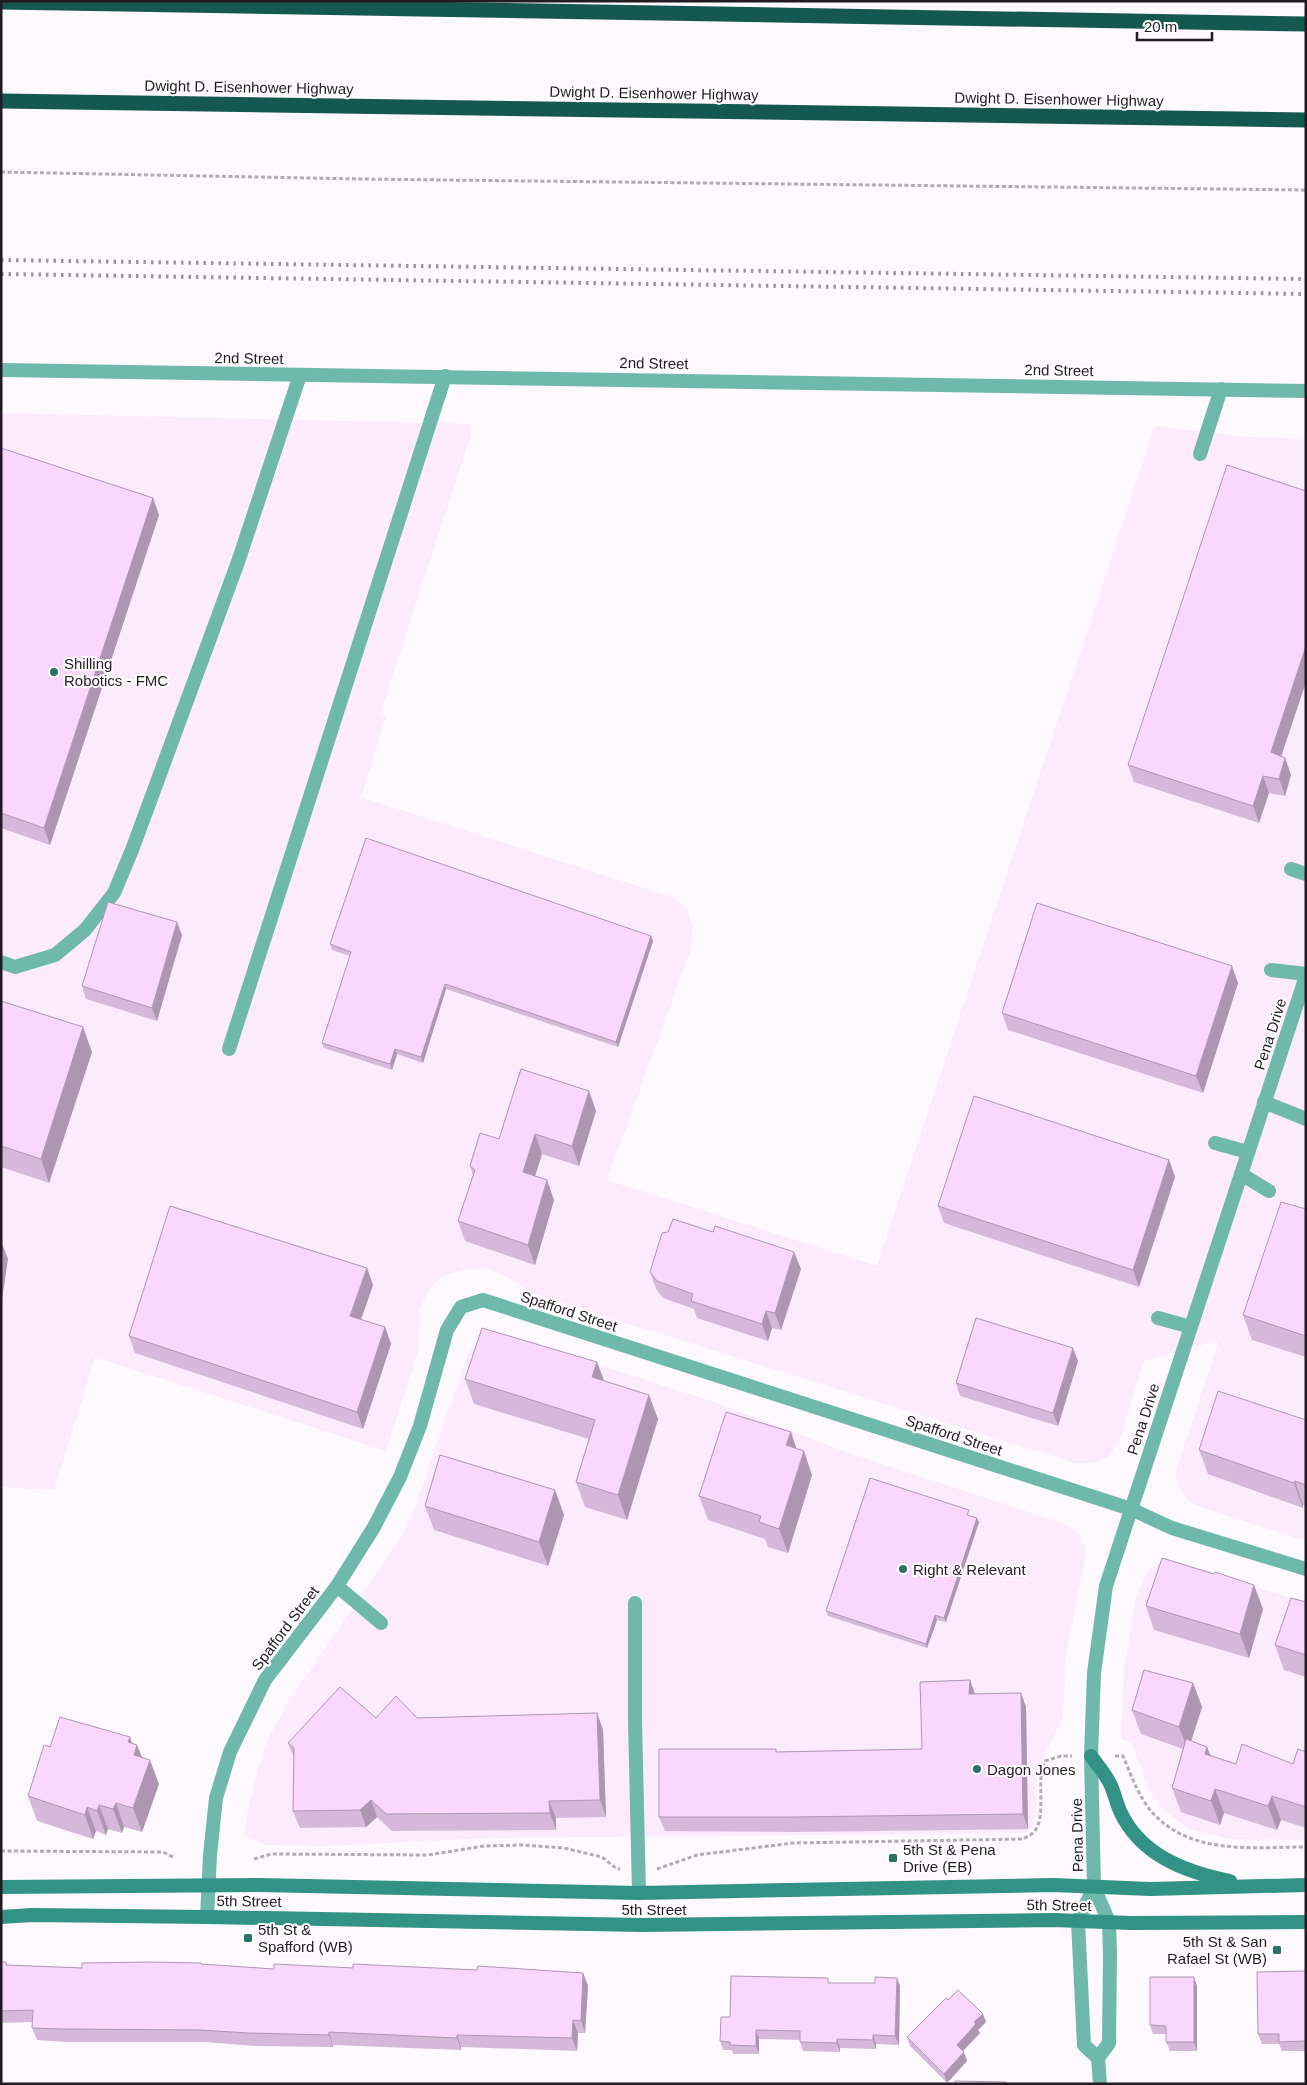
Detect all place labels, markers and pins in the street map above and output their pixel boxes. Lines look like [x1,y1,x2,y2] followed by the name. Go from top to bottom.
[64,655,168,689] place label: Shilling Robotics - FMC
[48,666,60,678] marker: Shilling Robotics - FMC
[913,1561,1026,1578] place label: Right & Relevant
[897,1563,909,1575] marker: Right & Relevant
[987,1761,1075,1778] place label: Dagon Jones
[971,1763,983,1775] marker: Dagon Jones
[903,1841,996,1875] place label: 5th St & Pena Drive (EB)
[887,1852,899,1864] marker: 5th St & Pena Drive (EB)
[258,1921,353,1955] place label: 5th St & Spafford (WB)
[242,1932,254,1944] marker: 5th St & Spafford (WB)
[1167,1933,1267,1967] place label: 5th St & San Rafael St (WB)
[1271,1944,1283,1956] marker: 5th St & San Rafael St (WB)

